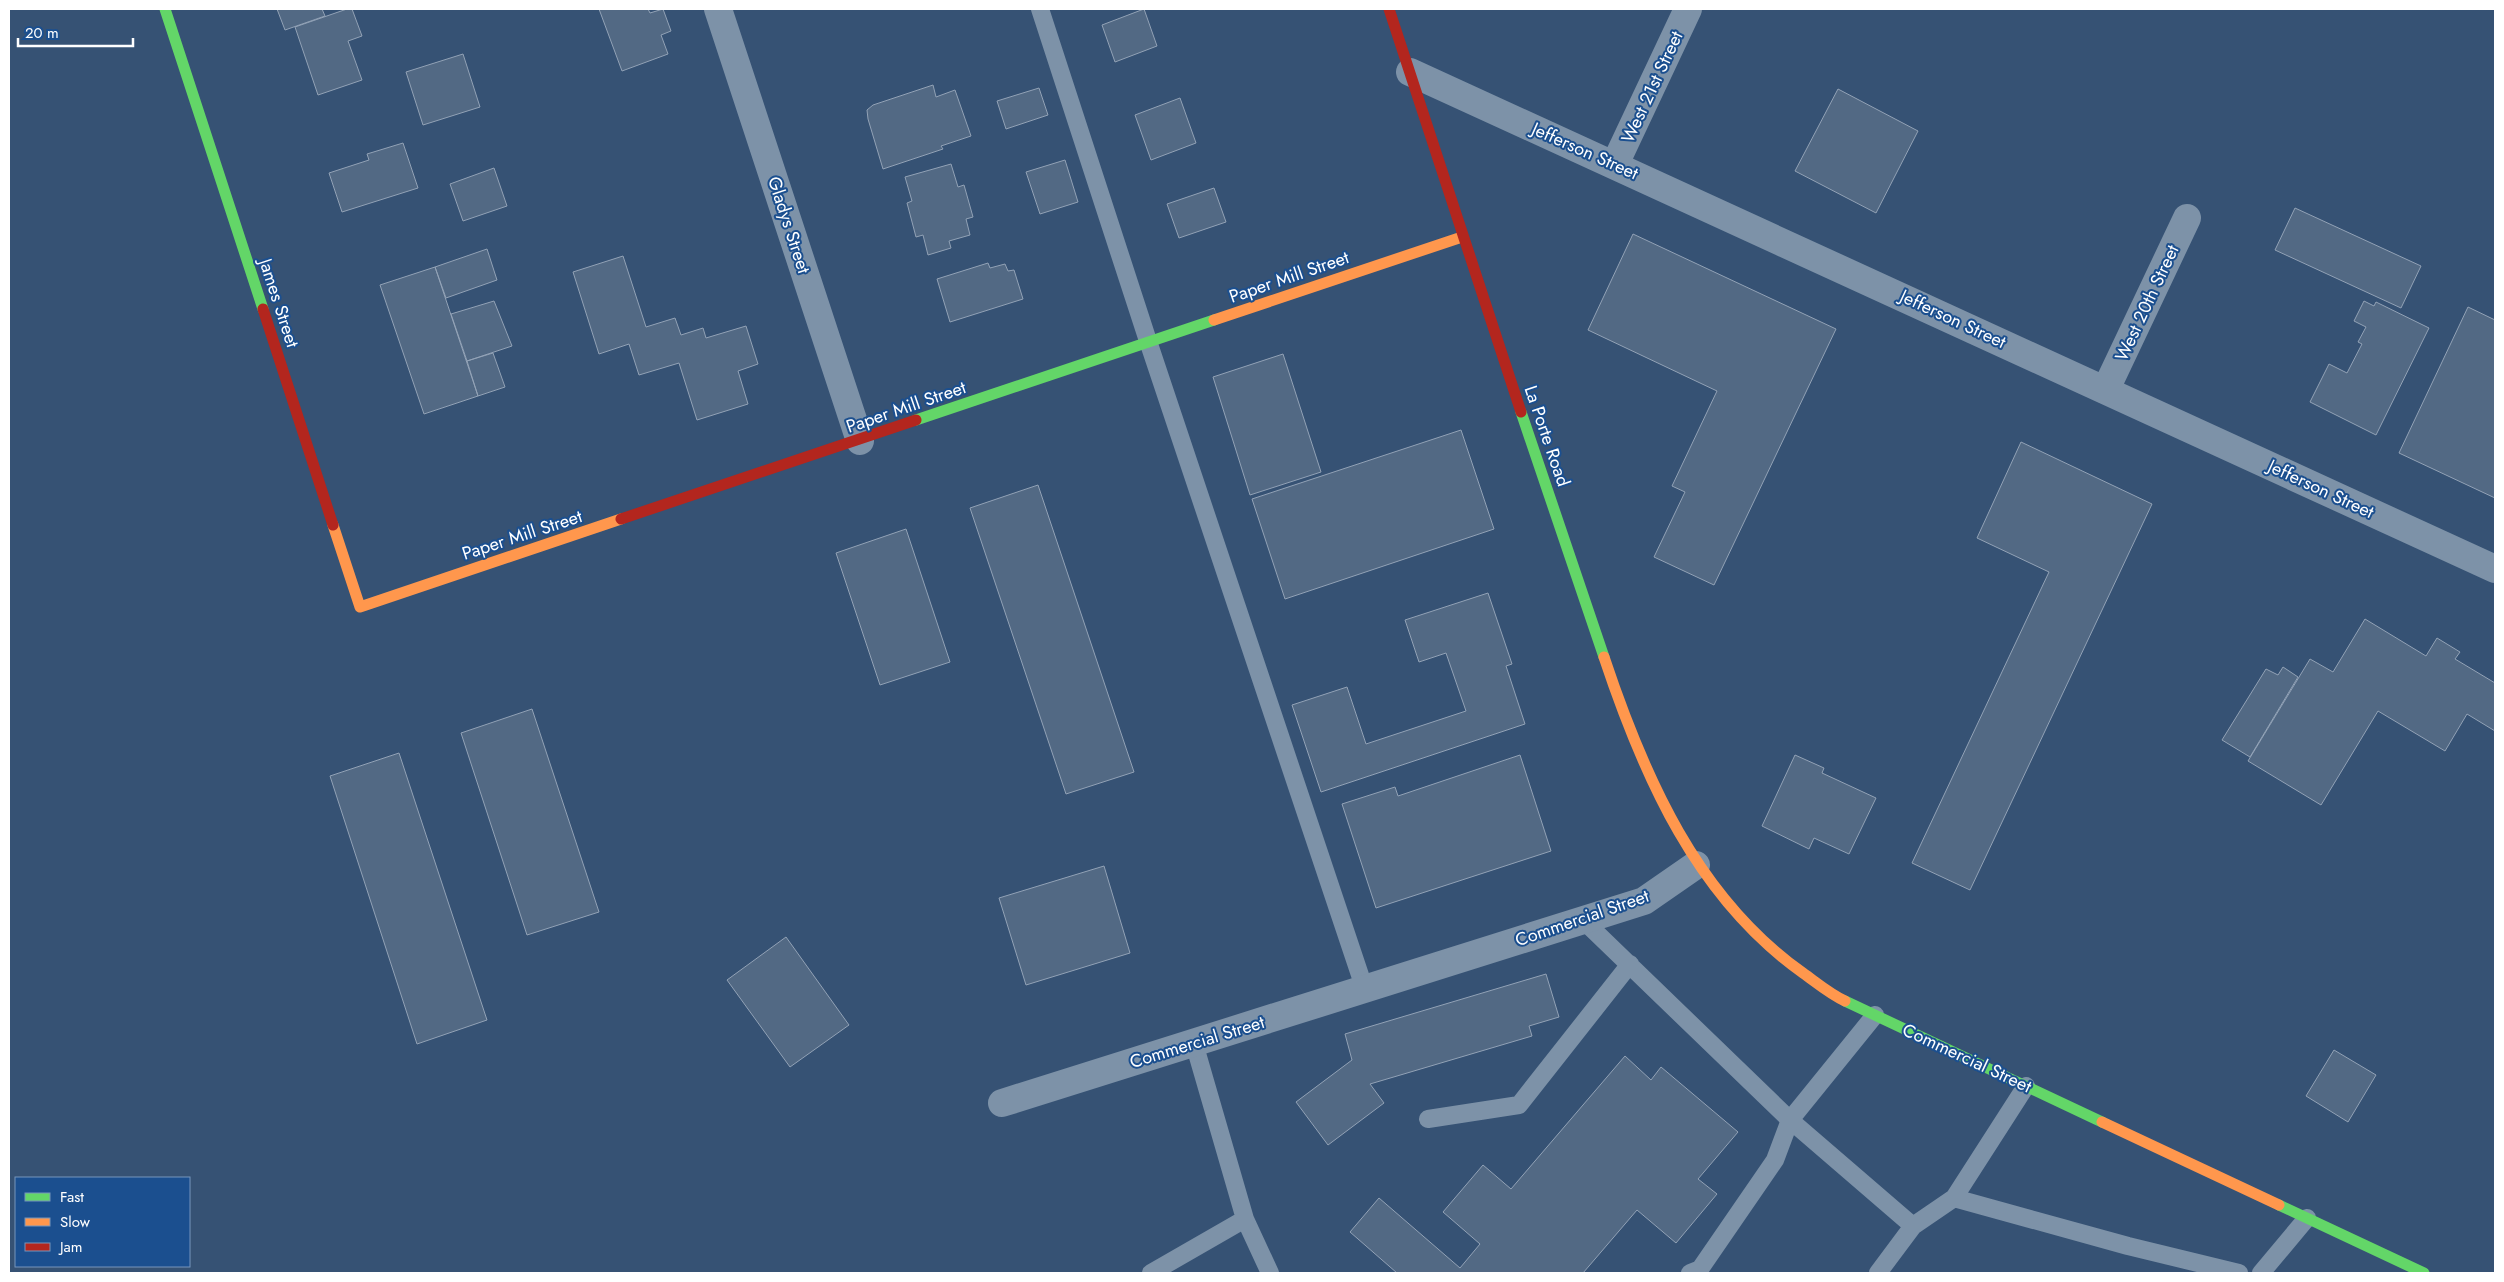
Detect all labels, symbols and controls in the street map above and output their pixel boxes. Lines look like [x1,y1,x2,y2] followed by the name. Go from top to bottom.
[18,15,132,47] scale bar
[25,22,59,44] text: 20 m
[1615,26,1690,147] street label: West 21st Street
[1526,115,1643,186] street label: Jefferson Street
[761,173,817,277] street label: Gladys Street
[2109,240,2186,365] street label: West 20th Street
[1226,244,1353,310] street label: Paper Mill Street
[252,253,306,351] street label: James Street
[1894,282,2011,355] street label: Jefferson Street
[843,374,970,440] street label: Paper Mill Street
[1518,382,1576,490] street label: La Porte Road
[2262,452,2379,525] street label: Jefferson Street
[459,503,586,567] street label: Paper Mill Street
[1512,883,1653,953] street label: Commercial Street
[1126,1009,1268,1075] street label: Commercial Street
[1898,1017,2036,1100] street label: Commercial Street
[15,1177,190,1267] legend
[60,1186,84,1208] text: Fast
[60,1211,91,1233] text: Slow
[58,1236,83,1258] text: Jam

